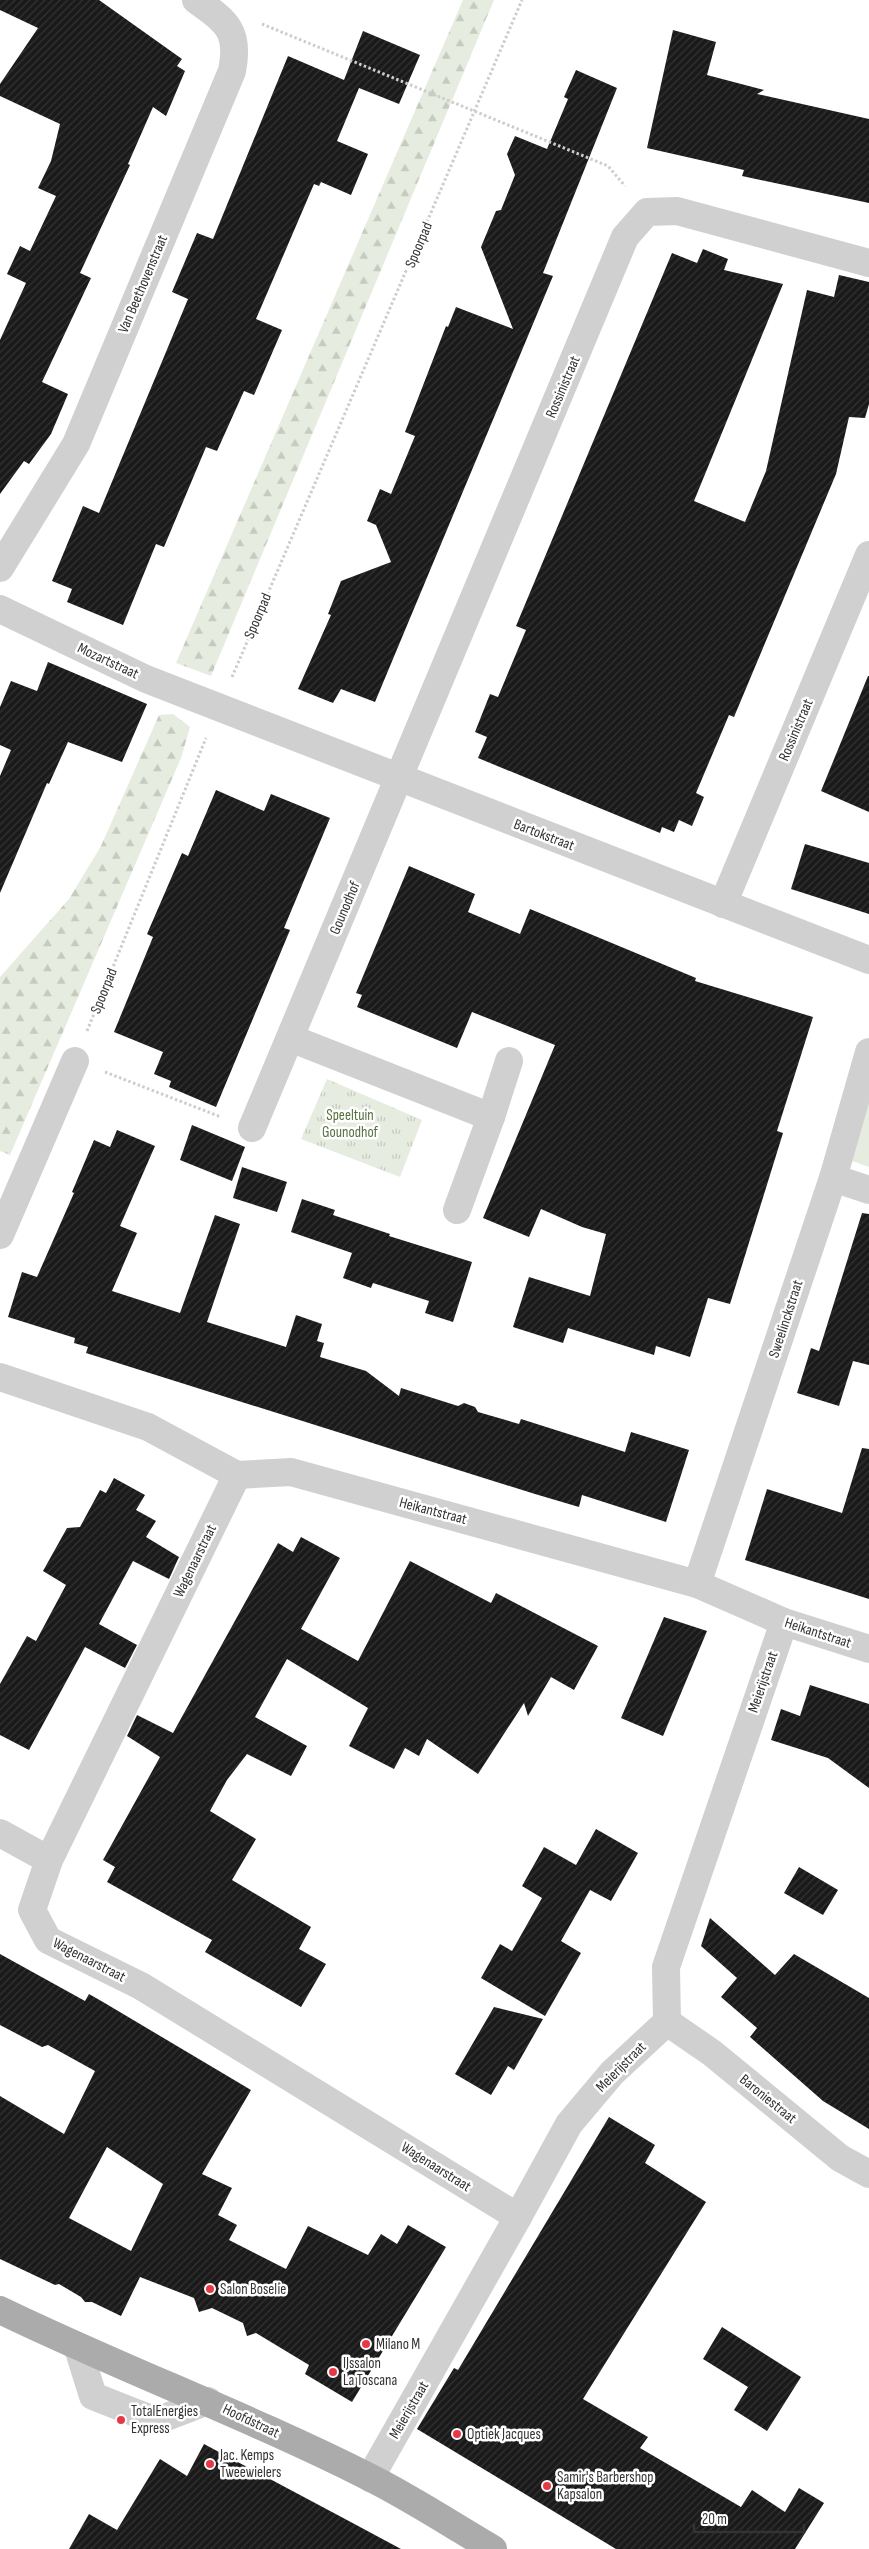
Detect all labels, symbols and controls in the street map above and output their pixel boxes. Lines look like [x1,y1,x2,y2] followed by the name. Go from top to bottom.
[401,219,437,271] street label: Spoorpad
[114,232,172,336] street label: Van Beethovenstraat
[541,353,585,421] street label: Rossinistraat
[240,590,276,642] street label: Spoorpad
[74,639,142,684] street label: Mozartstraat
[774,696,818,764] street label: Rossinistraat
[511,815,577,855] street label: Bartokstraat
[325,878,365,937] street label: Gounodhof
[86,965,122,1017] street label: Spoorpad
[322,1106,379,1142] park label: Speeltuin Gounodhof
[764,1277,808,1360] street label: Sweelinckstraat
[397,1493,469,1529] street label: Heikantstraat
[169,1521,221,1601] street label: Wagenaarstraat
[782,1613,854,1653] street label: Heikantstraat
[744,1648,782,1715] street label: Meierijstraat
[49,1934,129,1987] street label: Wagenaarstraat
[592,2037,651,2096] street label: Meierijstraat
[736,2070,801,2128] street label: Baroniestraat
[397,2138,475,2196] street label: Wagenaarstraat
[220,2280,286,2299] place label: Salon Boselie
[204,2283,216,2295] marker: Salon Boselie
[376,2335,420,2354] place label: Milano M
[360,2338,372,2350] marker: Milano M
[343,2354,397,2390] place label: IJssalon La Toscana
[327,2366,339,2378] marker: IJssalon La Toscana
[385,2377,433,2442] street label: Meierijstraat
[220,2400,283,2443] street label: Hoofdstraat
[131,2402,198,2438] place label: TotalEnergies Express
[115,2414,127,2426] marker: TotalEnergies Express
[467,2425,541,2444] place label: Optiek Jacques
[451,2428,463,2440] marker: Optiek Jacques
[219,2446,281,2482] place label: Jac. Kemps Tweewielers
[204,2458,216,2470] marker: Jac. Kemps Tweewielers
[557,2468,654,2504] place label: Samir's Barbershop Kapsalon
[541,2480,553,2492] marker: Samir's Barbershop Kapsalon
[694,2502,804,2534] scale bar
[702,2510,727,2529] text: 20 m

